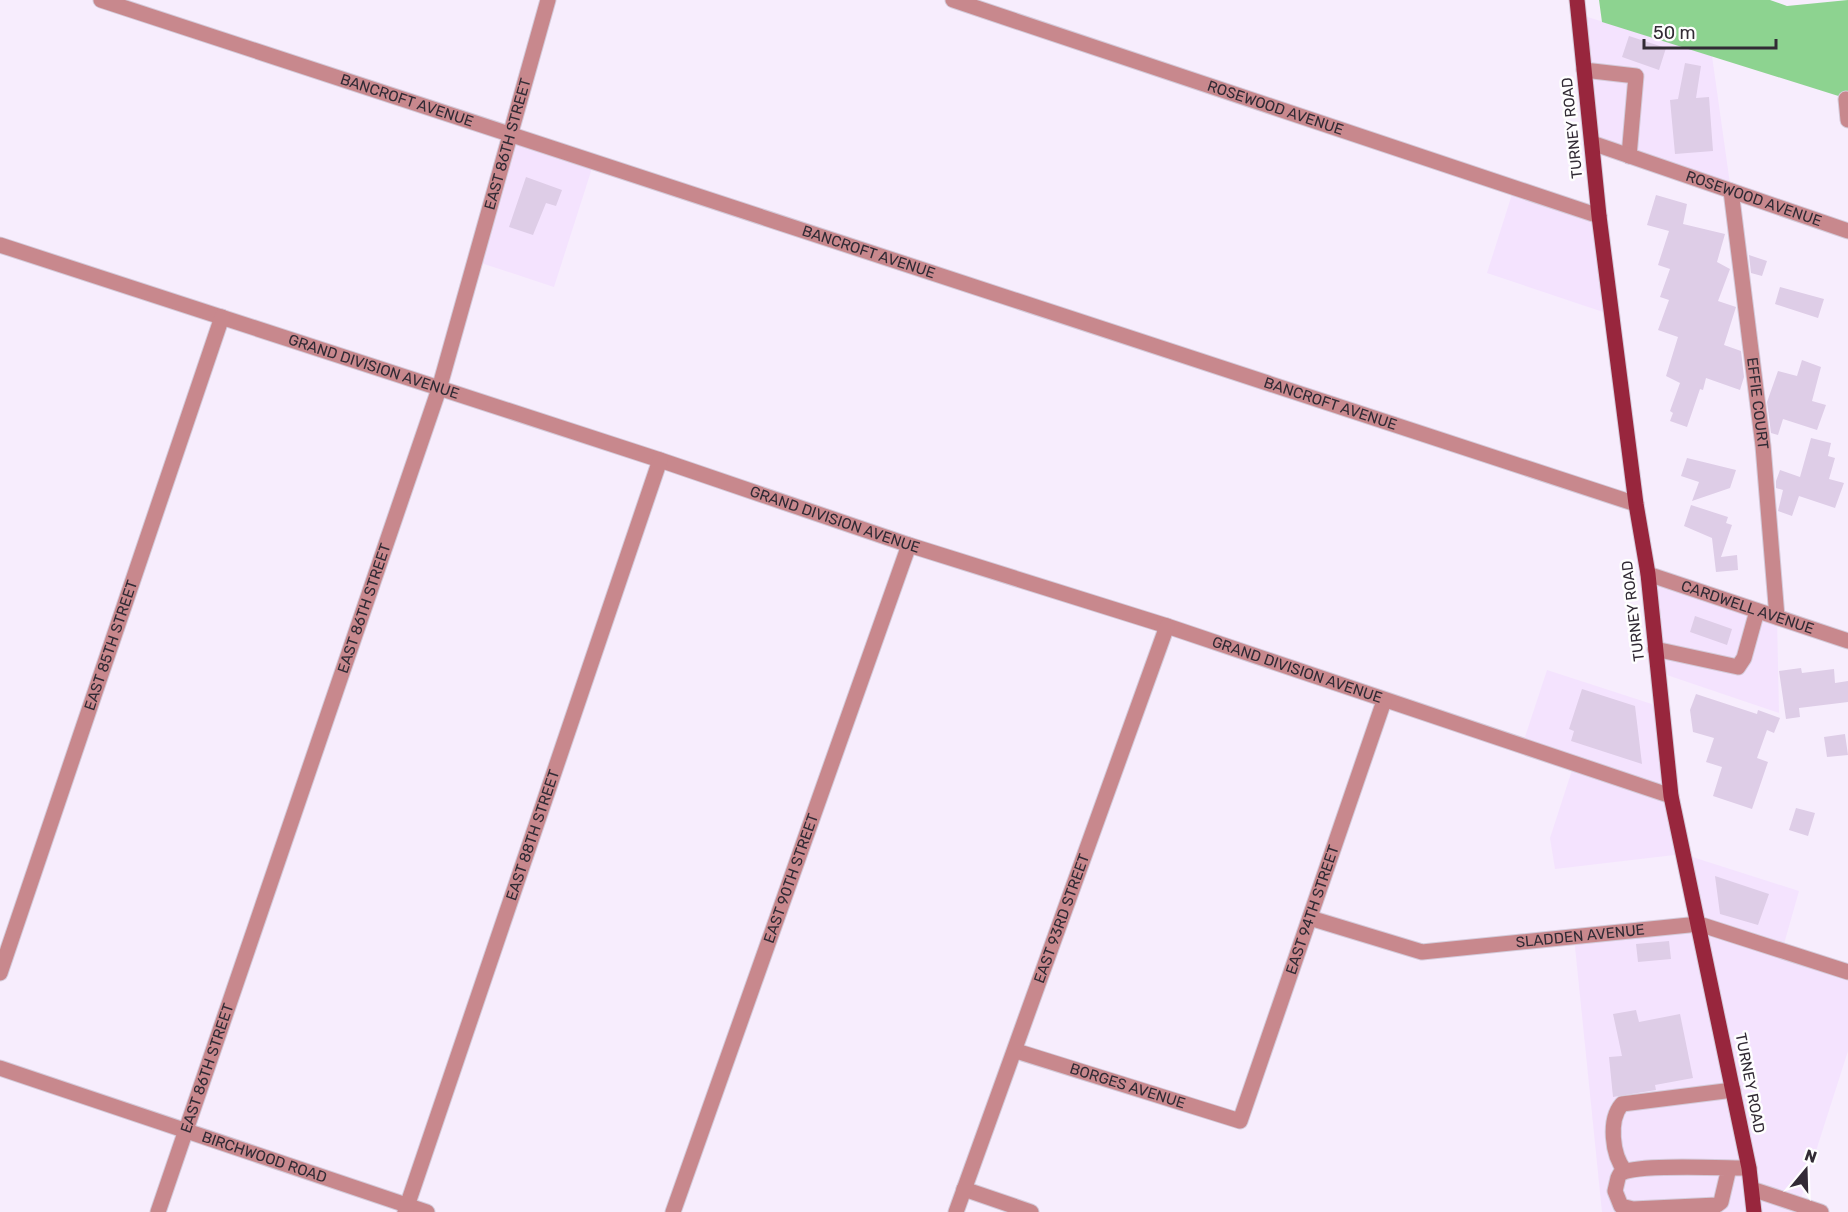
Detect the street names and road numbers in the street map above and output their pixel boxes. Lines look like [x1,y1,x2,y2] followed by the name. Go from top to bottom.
[338,70,476,131] street label: BANCROFT AVENUE
[481,76,535,212] street label: EAST 86TH STREET
[1205,77,1346,139] street label: ROSEWOOD AVENUE
[1558,77,1586,179] street label: TURNEY ROAD
[1683,167,1824,230] street label: ROSEWOOD AVENUE
[800,222,938,282] street label: BANCROFT AVENUE
[286,331,461,403] street label: GRAND DIVISION AVENUE
[1743,356,1772,451] street label: EFFIE COURT
[1262,373,1399,434] street label: BANCROFT AVENUE
[748,482,922,557] street label: GRAND DIVISION AVENUE
[334,541,395,675] street label: EAST 86TH STREET
[1618,559,1648,663] street label: TURNEY ROAD
[81,577,141,713] street label: EAST 85TH STREET
[1679,577,1816,638] street label: CARDWELL AVENUE
[1210,633,1385,707] street label: GRAND DIVISION AVENUE
[502,767,563,903] street label: EAST 88TH STREET
[760,811,822,945] street label: EAST 90TH STREET
[1282,842,1343,977] street label: EAST 94TH STREET
[1030,851,1093,986] street label: EAST 93RD STREET
[1515,921,1646,951] street label: SLADDEN AVENUE
[177,1001,238,1135] street label: EAST 86TH STREET
[1731,1031,1769,1135] street label: TURNEY ROAD
[1068,1059,1188,1112] street label: BORGES AVENUE
[199,1128,329,1187] street label: BIRCHWOOD ROAD

